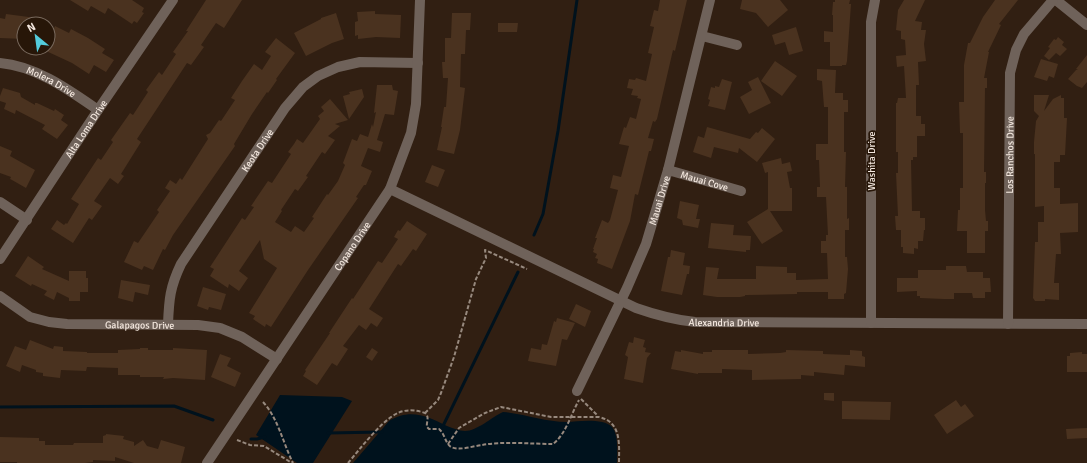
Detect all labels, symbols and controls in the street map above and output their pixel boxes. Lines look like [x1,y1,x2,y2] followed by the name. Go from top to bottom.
[16,16,56,56] north arrow
[25,20,38,35] text: N
[25,64,78,100] street label: Molera Drive
[63,98,110,161] street label: Alta Loma Drive
[1004,116,1017,194] street label: Los Ranchos Drive
[239,127,276,174] street label: Keota Drive
[866,132,878,190] street label: Washita Drive
[679,169,730,194] street label: Mauai Cove
[647,174,673,227] street label: Mauai Drive
[332,220,374,273] street label: Copano Drive
[688,316,759,329] street label: Alexandria Drive
[105,319,174,332] street label: Galapagos Drive

